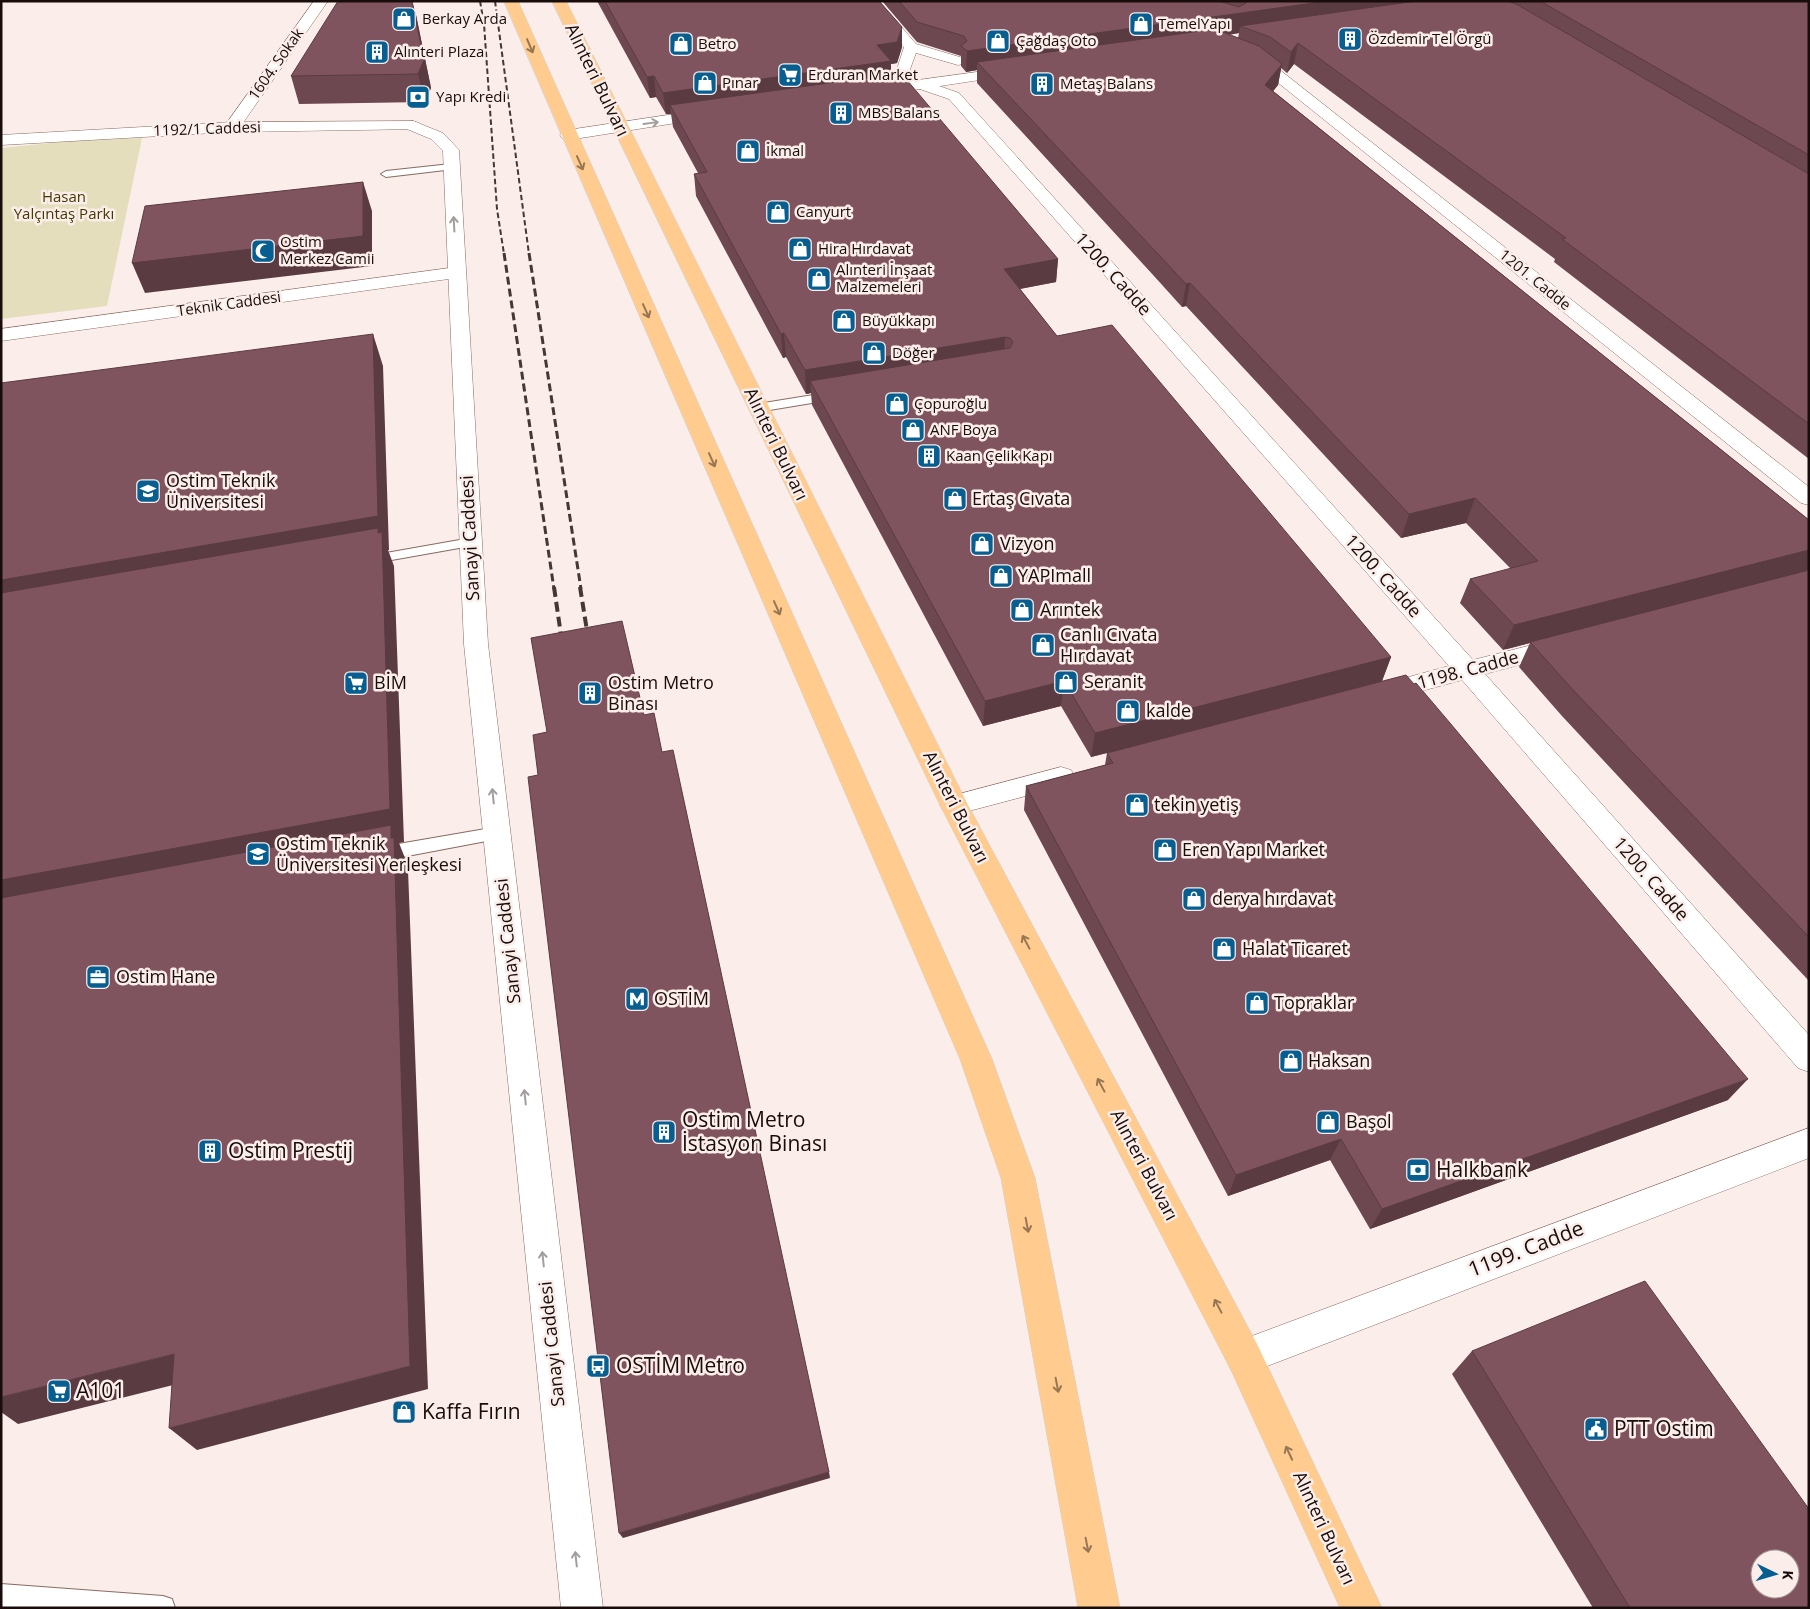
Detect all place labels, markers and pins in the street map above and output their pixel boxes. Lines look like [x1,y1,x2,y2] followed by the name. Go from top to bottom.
[391,6,417,32] shop icon: Berkay Arda
[422,8,507,28] place label: Berkay Arda
[1128,11,1154,37] shop icon: TemelYapı
[1158,13,1230,33] place label: TemelYapı
[1337,26,1363,52] building icon: Özdemir Tel Örgü
[985,28,1011,54] shop icon: Çağdaş Oto
[1368,28,1492,48] place label: Özdemir Tel Örgü
[1016,30,1097,50] place label: Çağdaş Oto
[668,31,694,57] shop icon: Betro
[698,33,737,53] place label: Betro
[364,39,390,65] building icon: Alınteri Plaza
[394,41,484,61] place label: Alınteri Plaza
[777,62,803,88] supermarket icon: Erduran Market
[808,64,918,84] place label: Erduran Market
[692,70,718,96] shop icon: Pınar
[1029,71,1055,97] building icon: Metaş Balans
[722,72,758,92] place label: Pınar
[1060,73,1153,93] place label: Metaş Balans
[405,84,431,110] bank icon: Yapı Kredi
[436,86,506,106] place label: Yapı Kredi
[828,100,854,126] building icon: MBS Balans
[858,102,940,122] place label: MBS Balans
[735,138,761,164] shop icon: İkmal
[766,140,804,160] place label: İkmal
[765,199,791,225] shop icon: Canyurt
[796,201,851,221] place label: Canyurt
[280,231,375,268] place label: Ostim Merkez Camii
[787,236,813,262] shop icon: Hira Hırdavat
[250,238,276,264] mosque icon: Ostim Merkez Camii
[818,238,911,258] place label: Hira Hırdavat
[836,259,932,296] place label: Alınteri İnşaat Malzemeleri
[806,266,832,292] shop icon: Alınteri İnşaat Malzemeleri
[831,308,857,334] shop icon: Büyükkapı
[862,310,935,330] place label: Büyükkapı
[861,340,887,366] shop icon: Döğer
[892,342,935,362] place label: Döğer
[884,391,910,417] shop icon: Çopuroğlu
[914,393,987,413] place label: Çopuroğlu
[900,417,926,443] shop icon: ANF Boya
[930,419,997,439] place label: ANF Boya
[916,443,942,469] building icon: Kaan Çelik Kapı
[946,445,1053,465] place label: Kaan Çelik Kapı
[166,468,276,513] place label: Ostim Teknik Üniversitesi
[135,478,161,504] school or university icon: Ostim Teknik Üniversitesi
[942,486,968,512] shop icon: Ertaş Cıvata
[972,486,1070,510] place label: Ertaş Cıvata
[969,531,995,557] shop icon: Vizyon
[1000,531,1055,555] place label: Vizyon
[988,563,1014,589] shop icon: YAPImall
[1018,563,1091,587] place label: YAPImall
[1009,597,1035,623] shop icon: Arıntek
[1040,597,1101,621] place label: Arıntek
[1060,622,1157,667] place label: Canlı Cıvata Hırdavat
[1030,632,1056,658] shop icon: Canlı Cıvata Hırdavat
[1053,669,1079,695] shop icon: Seranit
[1084,669,1143,693] place label: Seranit
[343,670,369,696] supermarket icon: BİM
[374,670,407,694] place label: BİM
[608,670,714,715] place label: Ostim Metro Binası
[577,680,603,706] building icon: Ostim Metro Binası
[1115,698,1141,724] shop icon: kalde
[1146,698,1191,722] place label: kalde
[1124,792,1150,818] shop icon: tekin yetiş
[1154,792,1239,816] place label: tekin yetiş
[276,831,462,876] place label: Ostim Teknik Üniversitesi Yerleşkesi
[1152,837,1178,863] shop icon: Eren Yapı Market
[1182,837,1325,861] place label: Eren Yapı Market
[245,841,271,867] school or university icon: Ostim Teknik Üniversitesi Yerleşkesi
[1181,886,1207,912] shop icon: derya hırdavat
[1212,886,1334,910] place label: derya hırdavat
[1211,936,1237,962] shop icon: Halat Ticaret
[1242,936,1348,960] place label: Halat Ticaret
[85,964,111,990] office icon: Ostim Hane
[116,964,215,988] place label: Ostim Hane
[624,986,650,1012] metro station icon: OSTİM
[654,986,709,1010] place label: OSTİM
[1244,990,1270,1016] shop icon: Topraklar
[1274,990,1355,1014] place label: Topraklar
[1278,1048,1304,1074] shop icon: Haksan
[1308,1048,1370,1072] place label: Haksan
[682,1105,827,1157] place label: Ostim Metro İstasyon Binası
[1315,1109,1341,1135] shop icon: Başol
[1346,1109,1392,1133] place label: Başol
[651,1119,677,1145] building icon: Ostim Metro İstasyon Binası
[228,1136,353,1164] place label: Ostim Prestij
[197,1138,223,1164] building icon: Ostim Prestij
[1436,1155,1528,1183] place label: Halkbank
[1405,1157,1431,1183] bank icon: Halkbank
[616,1351,745,1379] place label: OSTİM Metro
[585,1353,611,1379] bus stop icon: OSTİM Metro
[76,1376,125,1404] place label: A101
[46,1378,72,1404] supermarket icon: A101
[422,1397,521,1425] place label: Kaffa Fırın
[391,1399,417,1425] shop icon: Kaffa Fırın
[1614,1414,1714,1442] place label: PTT Ostim
[1583,1416,1609,1442] public building icon: PTT Ostim

